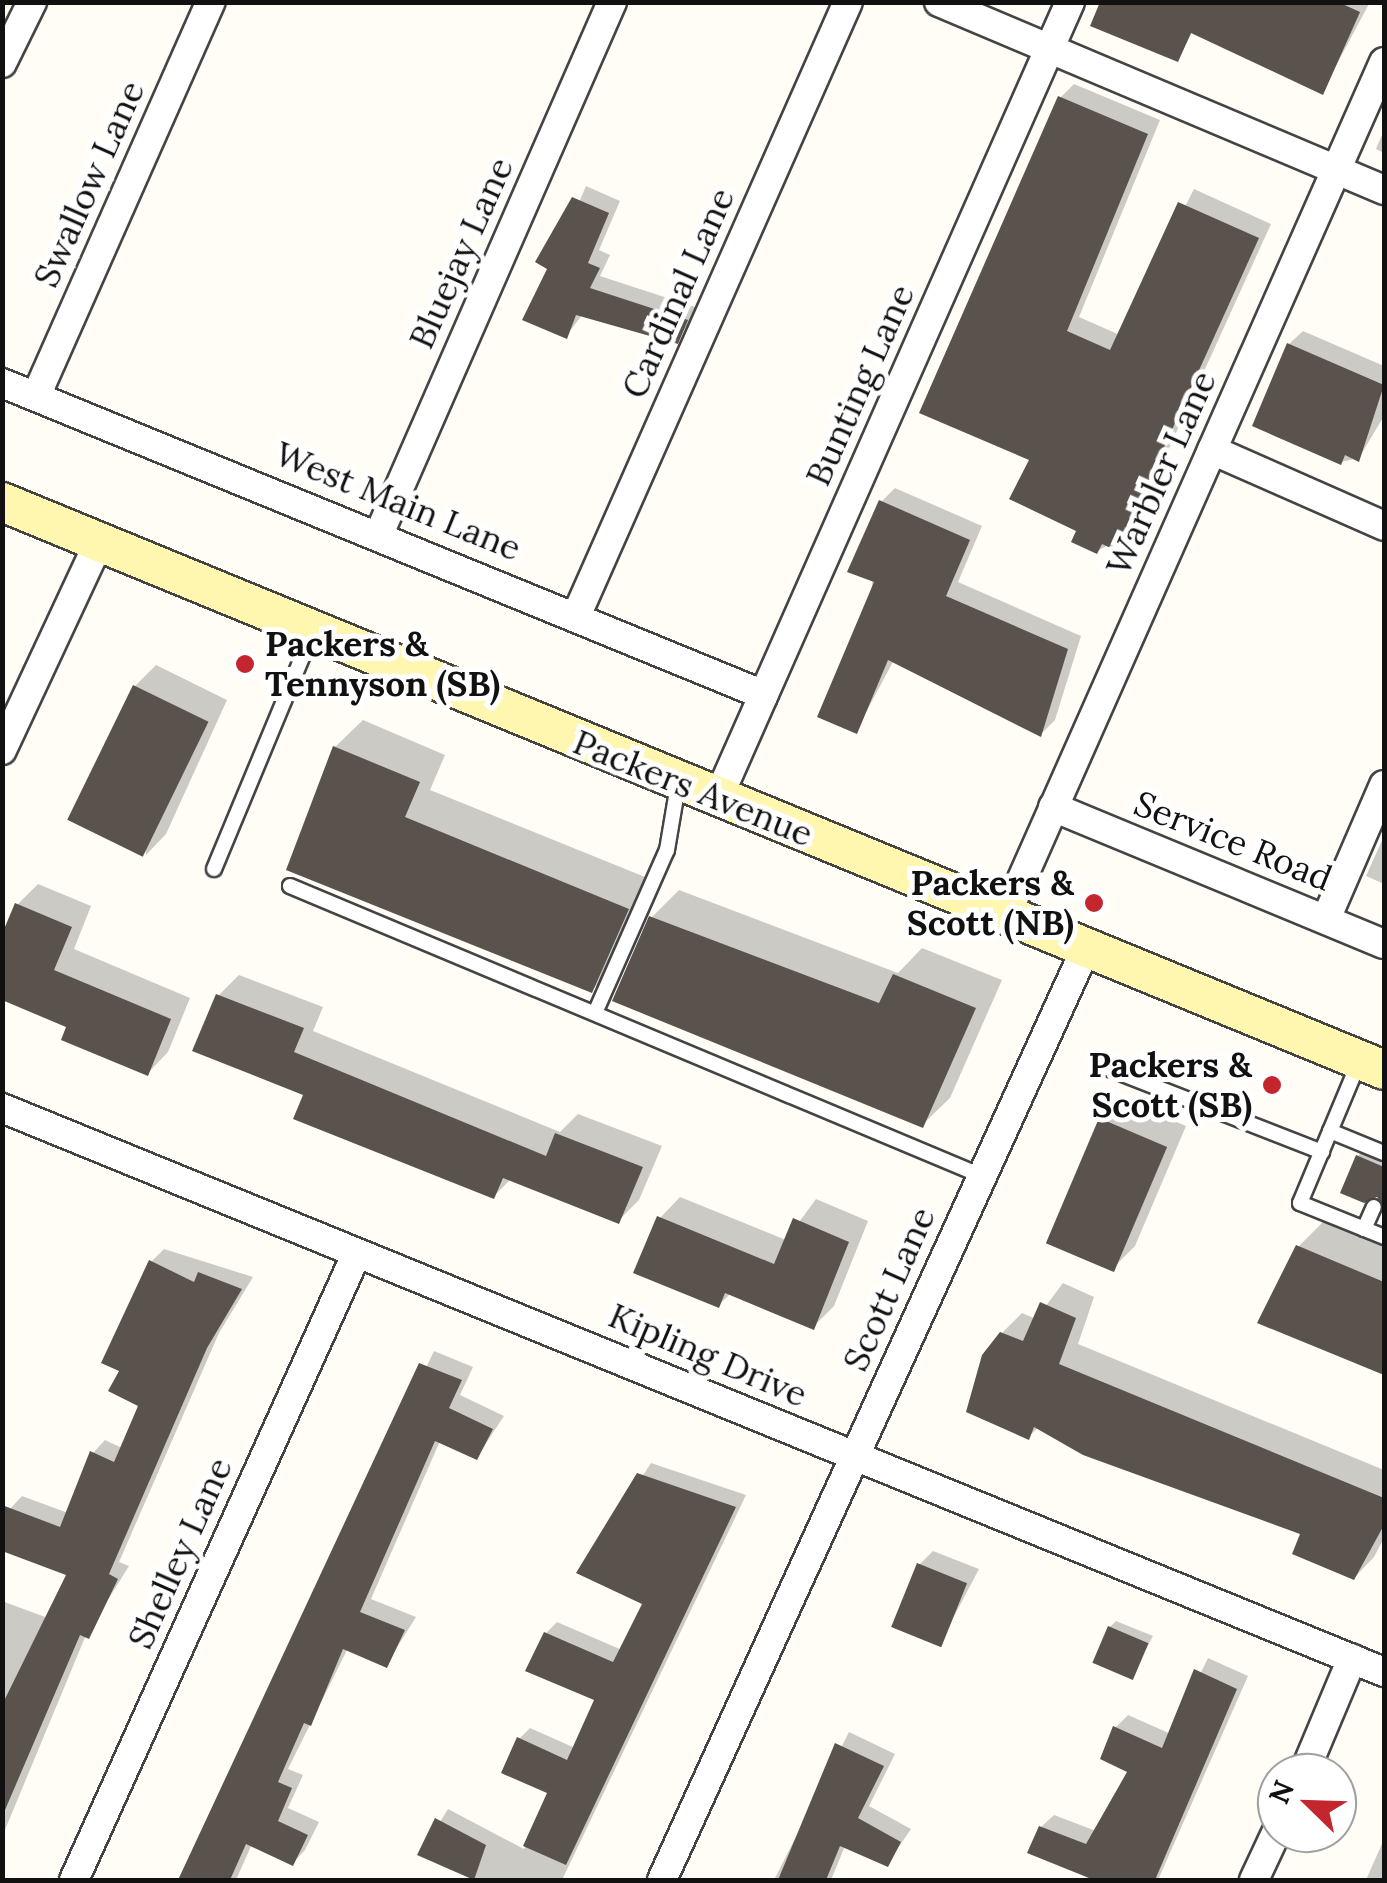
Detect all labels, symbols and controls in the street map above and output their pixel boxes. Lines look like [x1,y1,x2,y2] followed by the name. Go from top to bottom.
[25,74,153,294] street label: Swallow Lane
[400,151,522,355] street label: Bluejay Lane
[613,181,743,405] street label: Cardinal Lane
[797,278,923,492] street label: Bunting Lane
[1097,364,1225,582] street label: Warbler Lane
[269,433,527,569] street label: West Main Lane
[265,623,500,705] place label: Packers & Tennyson (SB)
[234,653,256,675] marker: Packers & Tennyson (SB)
[567,721,819,855] street label: Packers Avenue
[1128,782,1338,900] street label: Service Road
[907,862,1074,944] place label: Packers & Scott (NB)
[1083,892,1105,914] marker: Packers & Scott (NB)
[1088,1044,1252,1126] place label: Packers & Scott (SB)
[1261,1074,1283,1096] marker: Packers & Scott (SB)
[834,1201,944,1377] street label: Scott Lane
[603,1294,813,1416] street label: Kipling Drive
[119,1451,241,1655] street label: Shelley Lane
[1257,1753,1357,1853] north arrow
[1260,1775,1302,1809] text: N

